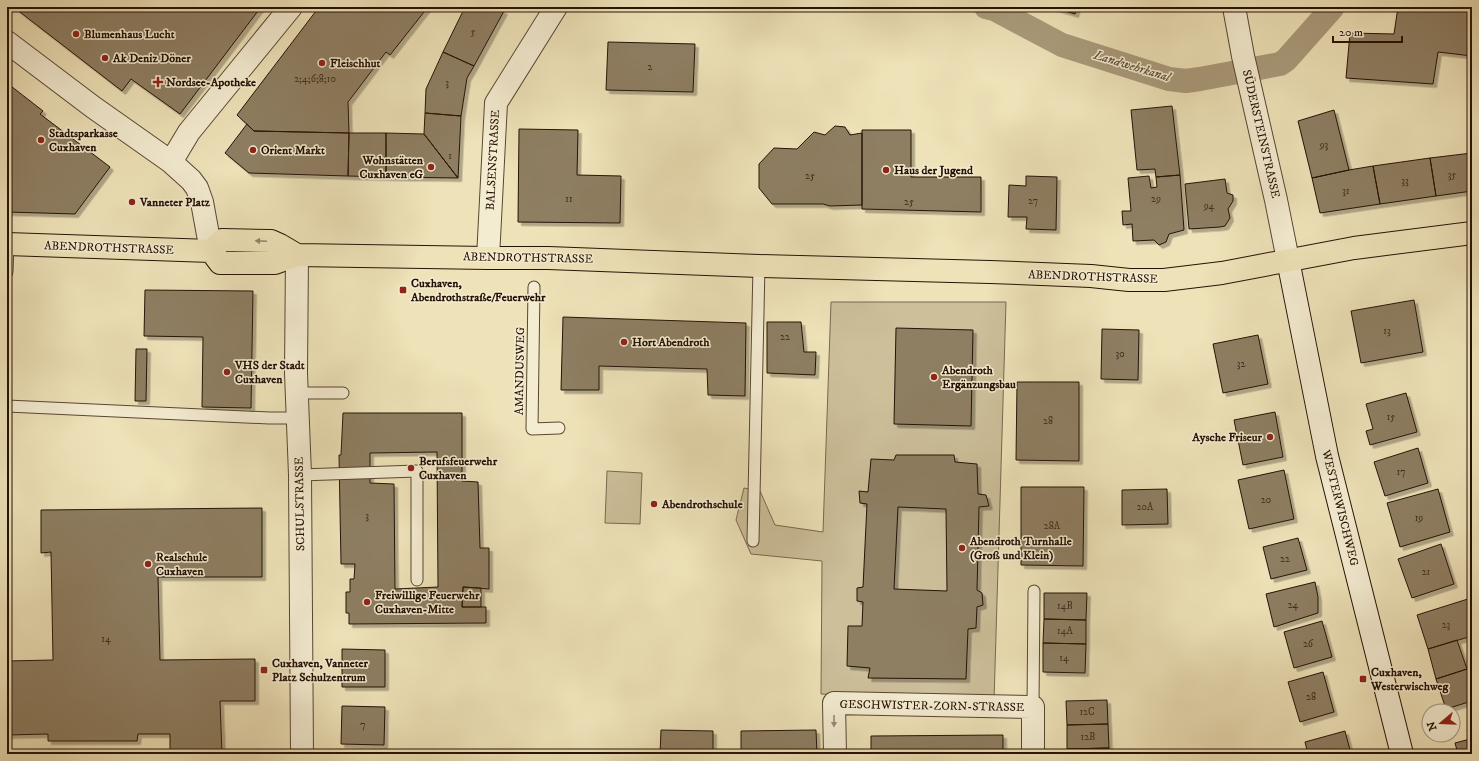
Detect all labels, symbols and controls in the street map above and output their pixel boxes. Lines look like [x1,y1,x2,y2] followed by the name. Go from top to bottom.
[1333,18,1402,44] scale bar
[1339,25,1363,40] text: 20 m
[471,26,476,38] house number: 5
[84,27,175,42] place label: Blumenhaus Lucht
[71,29,81,39] marker: Blumenhaus Lucht
[1091,46,1174,86] water label: Landwehrkanal
[112,51,191,66] place label: Ak Deniz Döner
[100,53,110,63] marker: Ak Deniz Döner
[330,56,380,71] place label: Fleischhut
[317,58,327,68] marker: Fleischhut
[648,61,653,73] house number: 2
[1239,68,1283,200] street label: SÜDERSTEINSTRASSE
[294,73,336,85] house number: 2;4;6;8;10
[166,75,256,90] place label: Nordsee-Apotheke
[153,77,163,87] marker: Nordsee-Apotheke
[445,77,449,89] house number: 3
[483,109,503,211] street label: BALSENSTRASSE
[49,126,118,155] place label: Stadtsparkasse Cuxhaven
[36,135,46,145] marker: Stadtsparkasse Cuxhaven
[1319,139,1329,151] house number: 93
[261,143,325,158] place label: Orient Markt
[248,145,258,155] marker: Orient Markt
[448,150,452,162] house number: 1
[360,153,424,182] place label: Wohnstätten Cuxhaven eG
[426,162,436,172] marker: Wohnstätten Cuxhaven eG
[894,163,974,178] place label: Haus der Jugend
[881,165,891,175] marker: Haus der Jugend
[1448,169,1456,181] house number: 35
[805,170,815,182] house number: 25
[1401,175,1409,187] house number: 33
[1342,185,1350,197] house number: 31
[565,193,573,205] house number: 11
[1151,193,1161,205] house number: 29
[139,195,211,210] place label: Vanneter Platz
[1028,195,1038,207] house number: 27
[904,196,914,208] house number: 25
[127,197,137,207] marker: Vanneter Platz
[1203,200,1215,212] house number: 94
[255,237,267,244] one-way arrow
[44,238,175,258] street label: ABENDROTHSTRASSE
[463,249,594,267] street label: ABENDROTHSTRASSE
[1028,267,1159,287] street label: ABENDROTHSTRASSE
[410,276,546,305] place label: Cuxhaven, Abendrothstraße/Feuerwehr
[398,285,408,295] marker: Cuxhaven, Abendrothstraße/Feuerwehr
[1383,325,1391,337] house number: 13
[512,326,528,415] street label: AMANDUSWEG
[780,331,790,343] house number: 22
[632,335,710,350] place label: Hort Abendroth
[619,337,629,347] marker: Hort Abendroth
[1115,348,1125,360] house number: 30
[234,358,305,387] place label: VHS der Stadt Cuxhaven
[1237,358,1245,370] house number: 32
[941,363,1016,392] place label: Abendroth Ergänzungsbau
[222,367,232,377] marker: VHS der Stadt Cuxhaven
[929,372,939,382] marker: Abendroth Ergänzungsbau
[1387,411,1395,423] house number: 15
[1043,415,1053,427] house number: 28
[1191,430,1263,445] place label: Aysche Friseur
[1265,432,1275,442] marker: Aysche Friseur
[1318,447,1362,568] street label: WESTERWISCHWEG
[419,454,498,483] place label: Berufsfeuerwehr Cuxhaven
[292,456,308,551] street label: SCHULSTRASSE
[406,463,416,473] marker: Berufsfeuerwehr Cuxhaven
[1397,466,1405,478] house number: 17
[1261,494,1271,506] house number: 20
[661,497,743,512] place label: Abendrothschule
[649,499,659,509] marker: Abendrothschule
[1137,501,1154,513] house number: 20A
[365,510,369,522] house number: 3
[1415,512,1423,524] house number: 19
[1044,520,1061,532] house number: 28A
[969,534,1072,563] place label: Abendroth Turnhalle (Groß und Klein)
[957,543,967,553] marker: Abendroth Turnhalle (Groß und Klein)
[156,550,207,579] place label: Realschule Cuxhaven
[1280,553,1290,565] house number: 22
[143,559,153,569] marker: Realschule Cuxhaven
[1422,566,1431,578] house number: 21
[375,588,480,617] place label: Freiwillige Feuerwehr Cuxhaven-Mitte
[362,597,372,607] marker: Freiwillige Feuerwehr Cuxhaven-Mitte
[1288,599,1299,611] house number: 24
[1057,600,1073,612] house number: 14B
[1442,619,1451,631] house number: 23
[1057,625,1074,637] house number: 14A
[101,633,111,645] house number: 14
[1303,638,1314,650] house number: 26
[1059,652,1069,664] house number: 14
[272,656,369,685] place label: Cuxhaven, Vanneter Platz Schulzentrum
[259,665,269,675] marker: Cuxhaven, Vanneter Platz Schulzentrum
[1370,665,1450,694] place label: Cuxhaven, Westerwischweg
[1358,674,1368,684] marker: Cuxhaven, Westerwischweg
[1306,691,1316,703] house number: 28
[839,697,1025,715] street label: GESCHWISTER-ZORN-STRASSE
[1421,703,1461,743] north arrow
[1079,706,1095,718] house number: 12C
[831,715,838,727] one-way arrow
[360,719,366,731] house number: 7
[1424,719,1441,732] text: N
[1081,731,1095,743] house number: 12B

